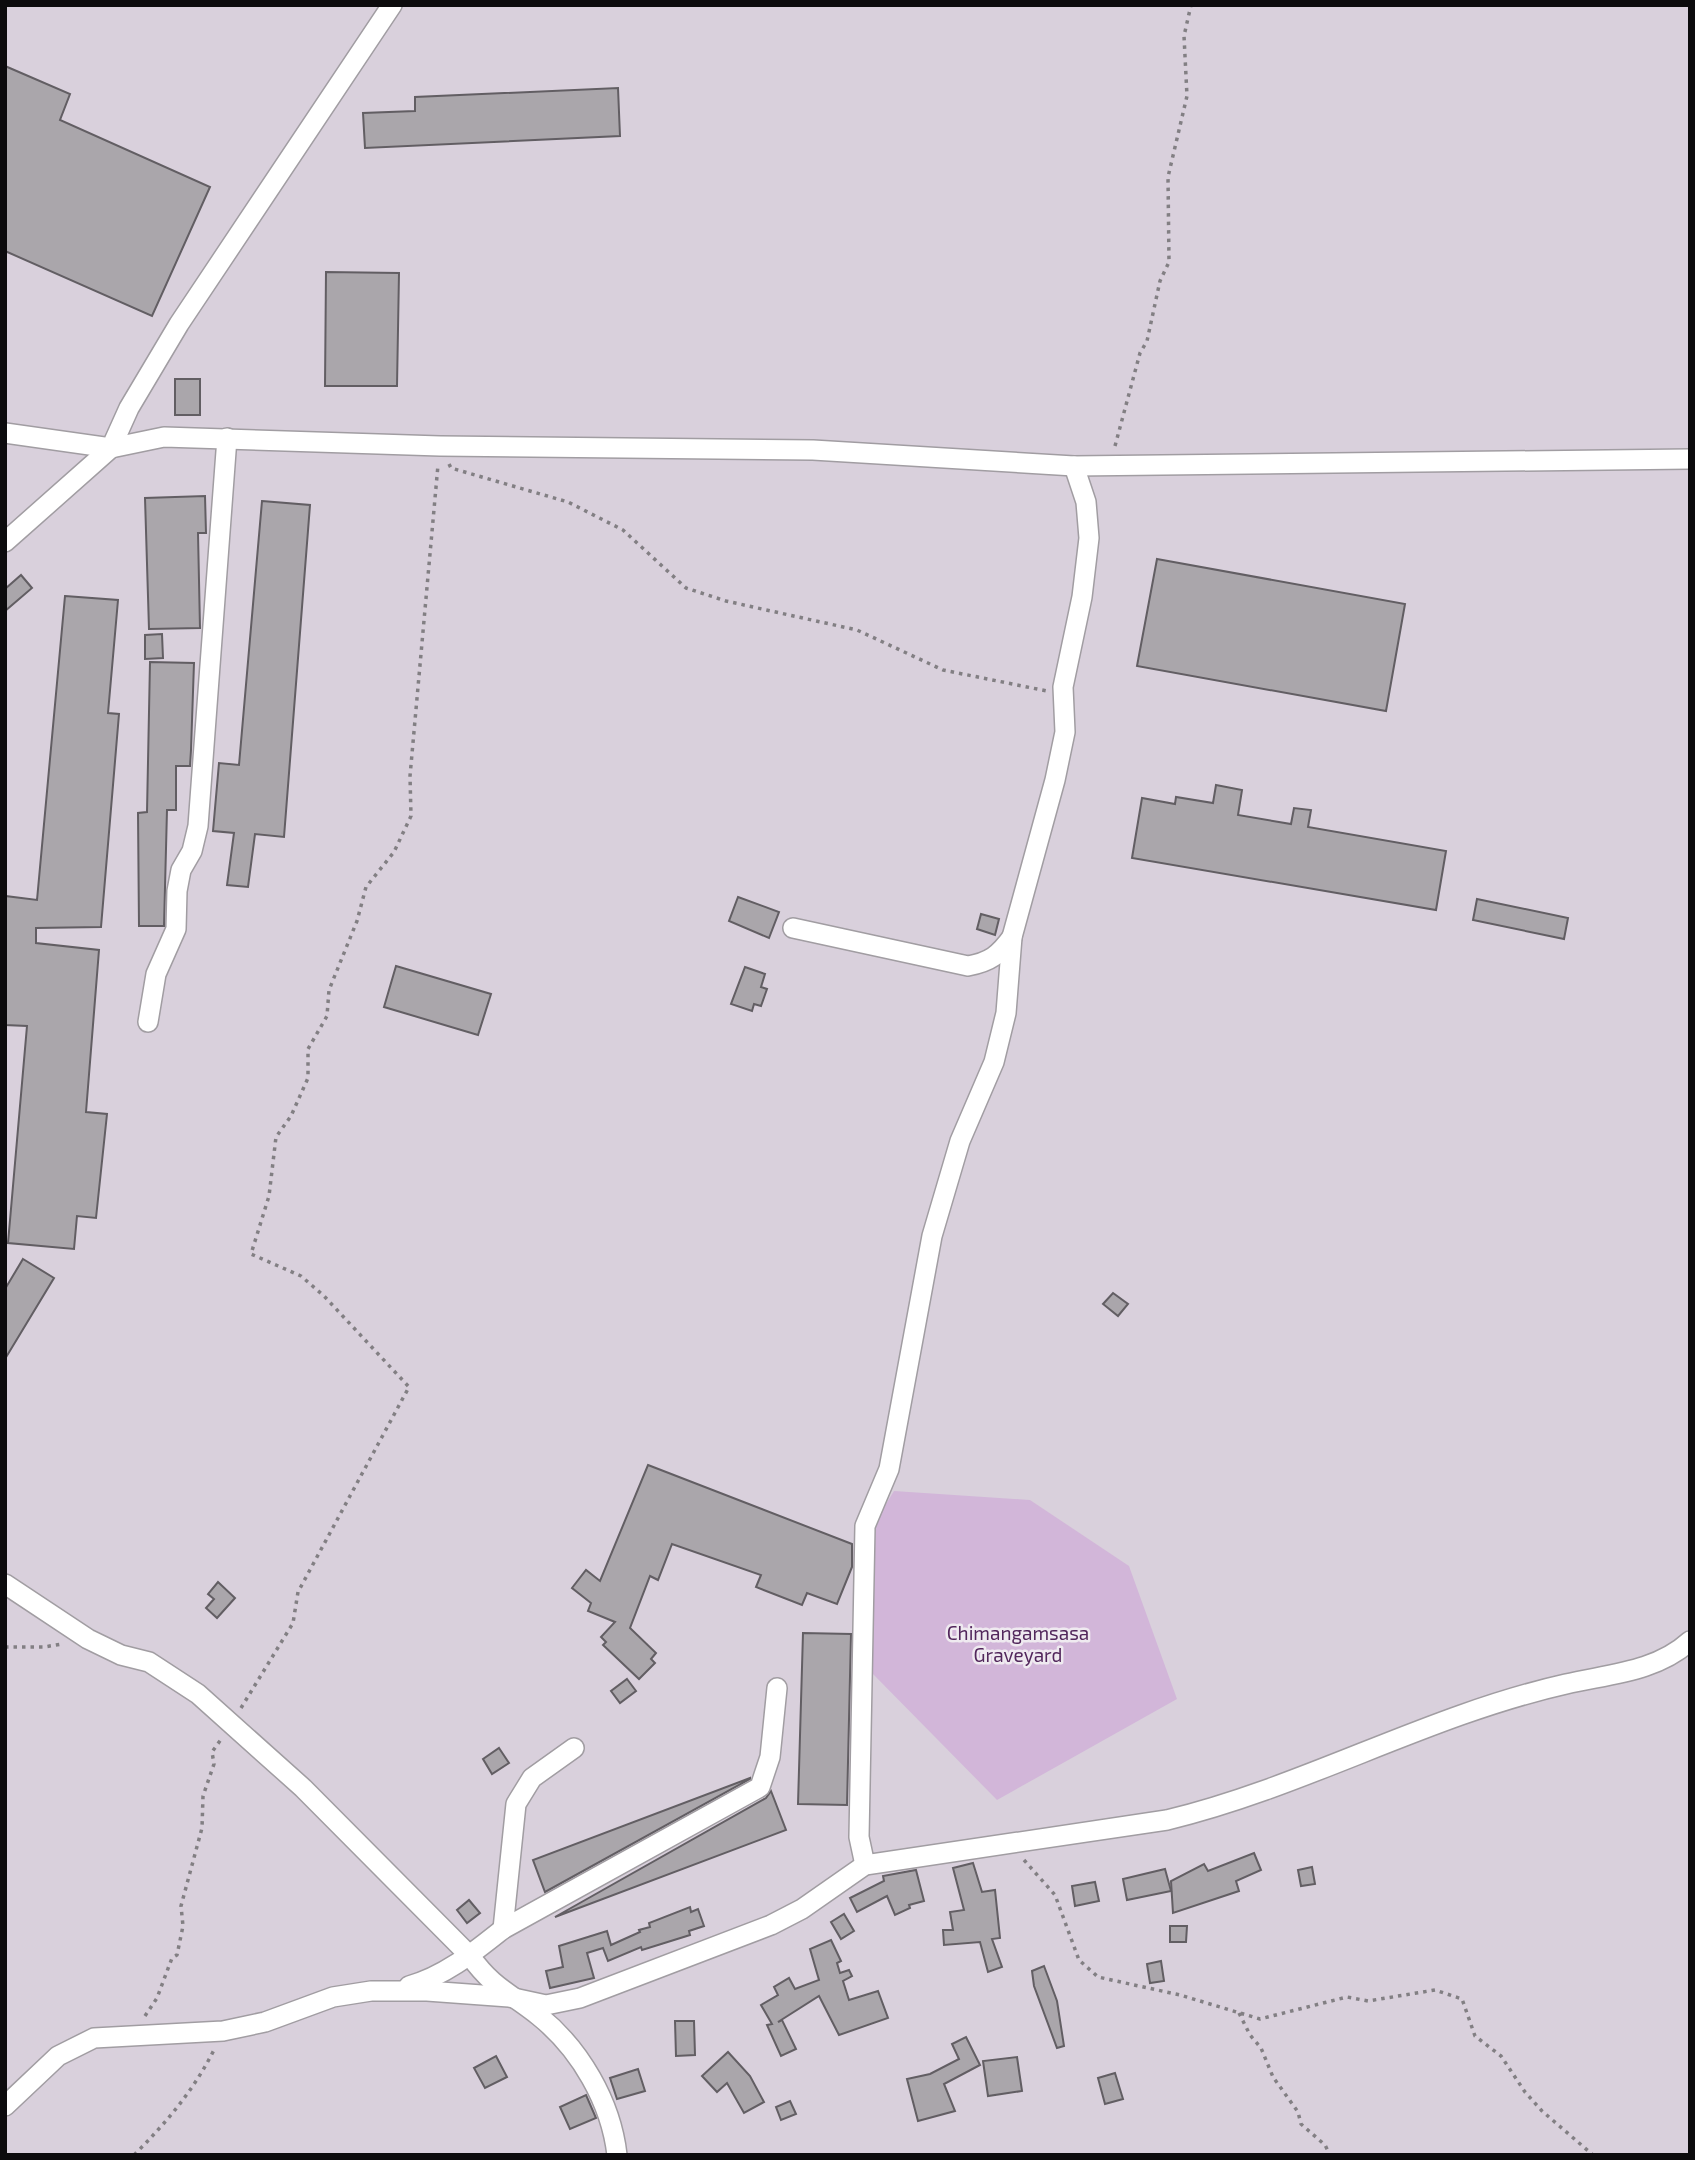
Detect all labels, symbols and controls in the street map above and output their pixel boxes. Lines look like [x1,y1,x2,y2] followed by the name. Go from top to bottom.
[947,1621,1089,1666] park label: Chimangamsasa Graveyard

